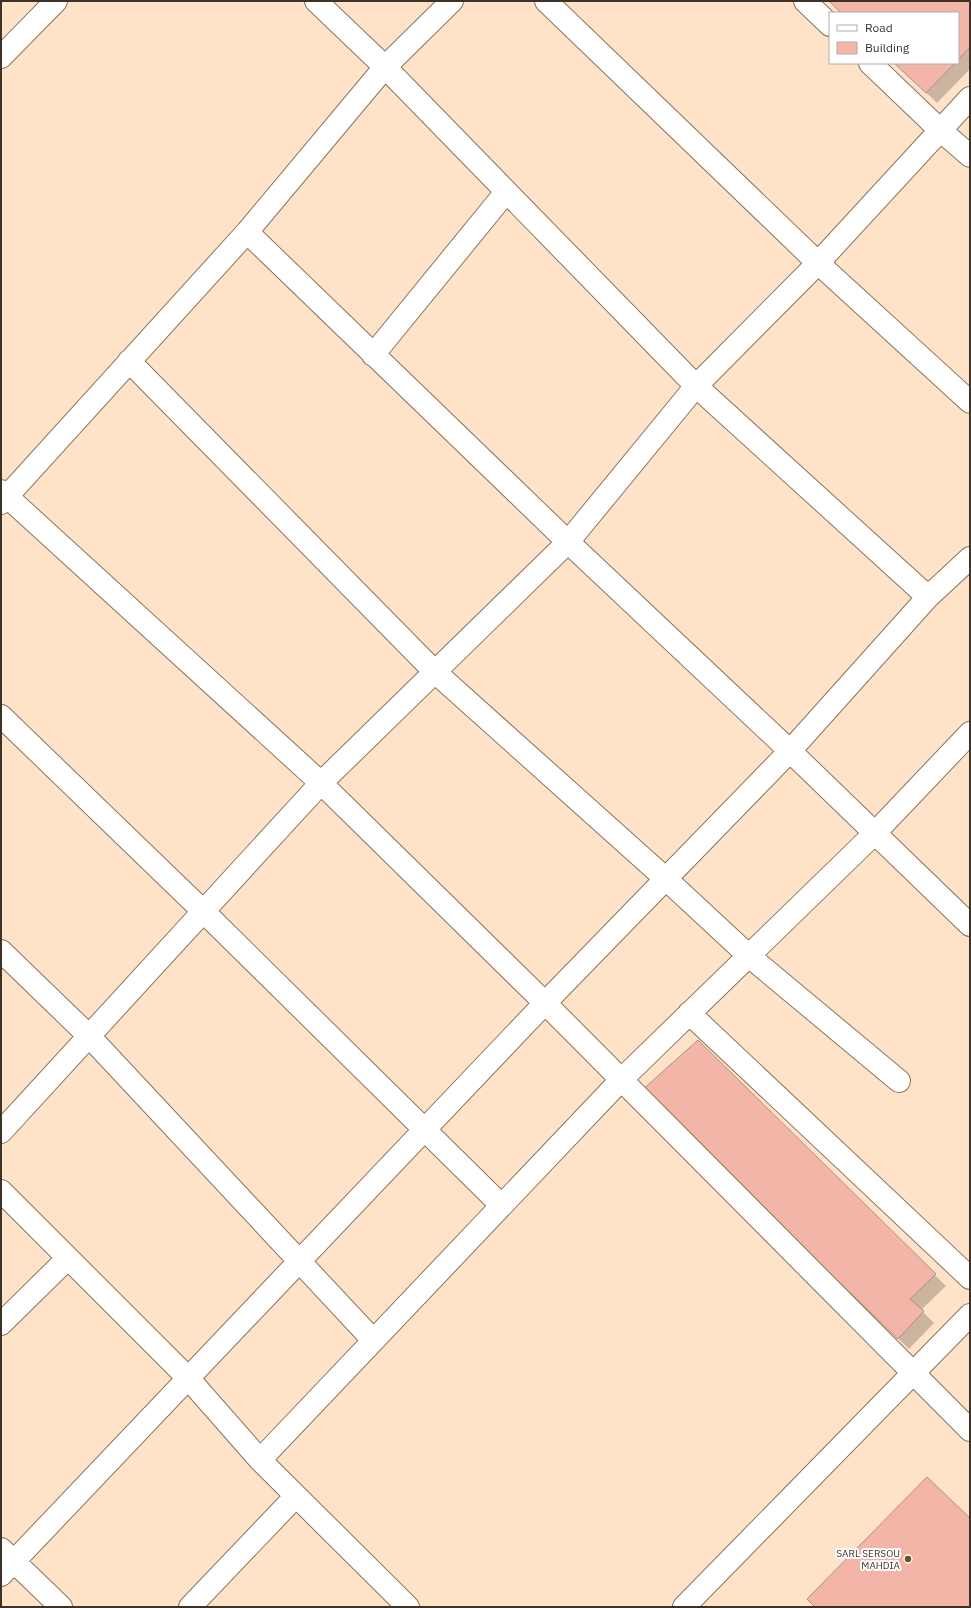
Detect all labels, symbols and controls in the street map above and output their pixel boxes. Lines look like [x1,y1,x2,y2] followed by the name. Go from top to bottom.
[829,12,959,64] legend
[865,20,893,35] text: Road
[865,40,910,55] text: Building
[836,1547,901,1572] place label: SARL SERSOU MAHDIA
[903,1554,913,1564] marker: SARL SERSOU MAHDIA

